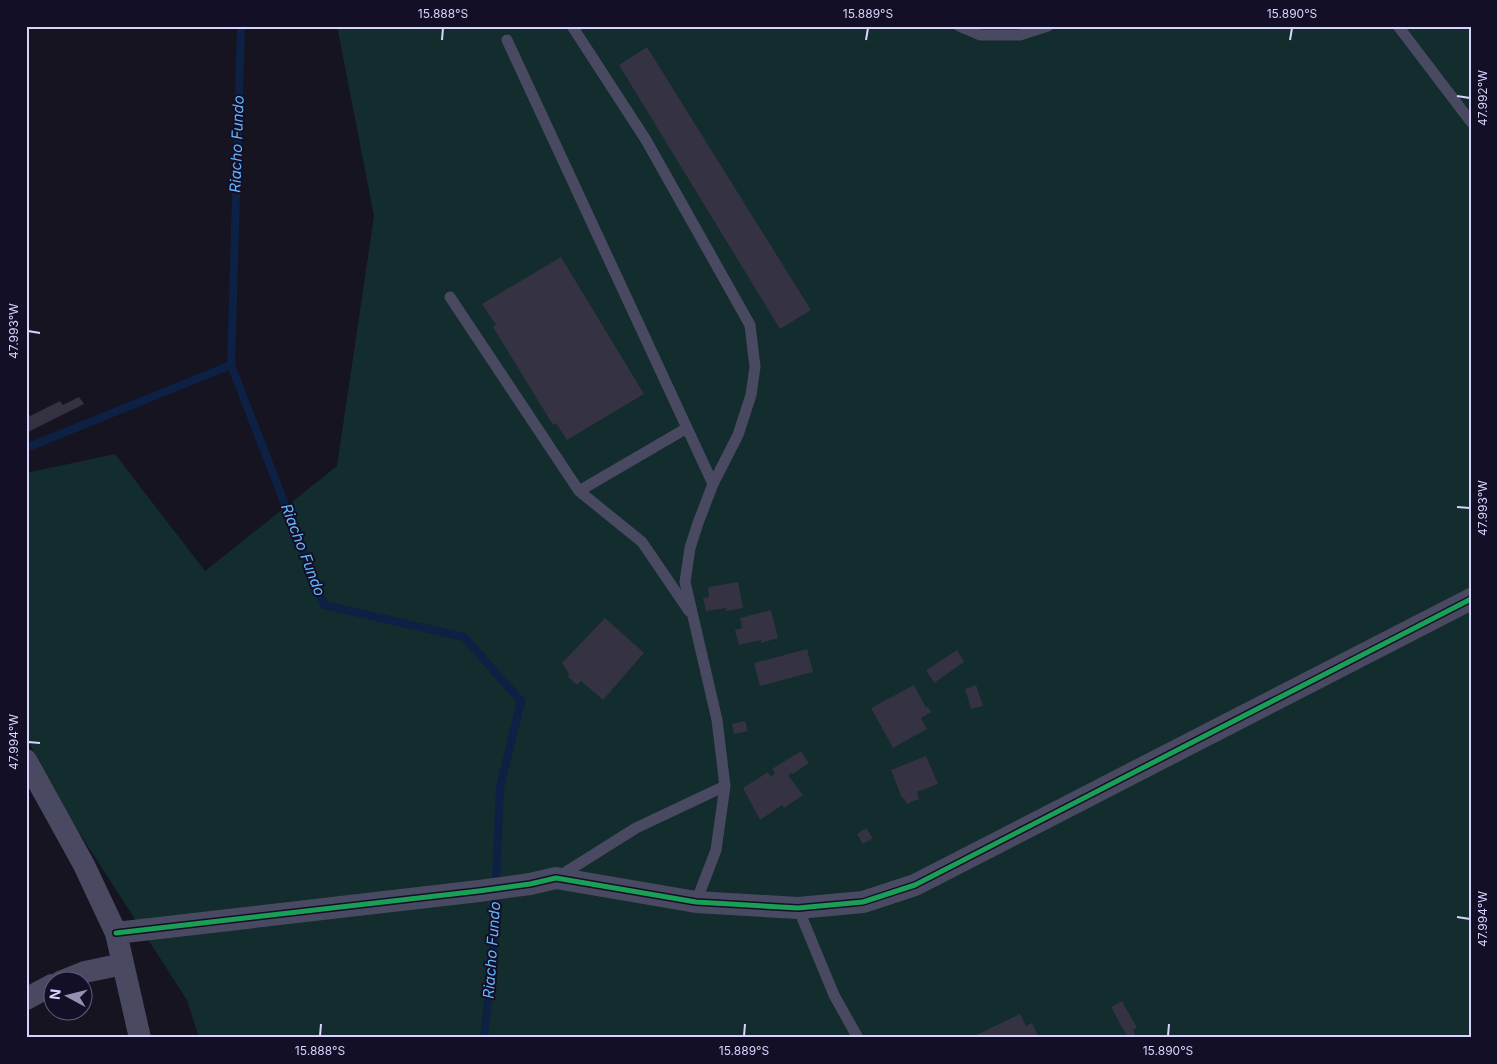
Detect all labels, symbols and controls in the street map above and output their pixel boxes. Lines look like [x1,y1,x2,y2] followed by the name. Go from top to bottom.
[418,6,468,21] text: 15.888°S
[843,6,894,21] text: 15.889°S
[1267,6,1318,21] text: 15.890°S
[1475,70,1490,126] text: 47.992°W
[225,95,248,193] water label: Riacho Fundo
[6,303,21,359] text: 47.993°W
[1475,480,1490,536] text: 47.993°W
[277,501,330,599] water label: Riacho Fundo
[6,714,21,770] text: 47.994°W
[1475,891,1490,947] text: 47.994°W
[479,901,504,999] water label: Riacho Fundo
[42,972,92,1022] north arrow
[46,988,64,1001] text: N
[295,1043,345,1058] text: 15.888°S
[719,1043,770,1058] text: 15.889°S
[1143,1043,1194,1058] text: 15.890°S

